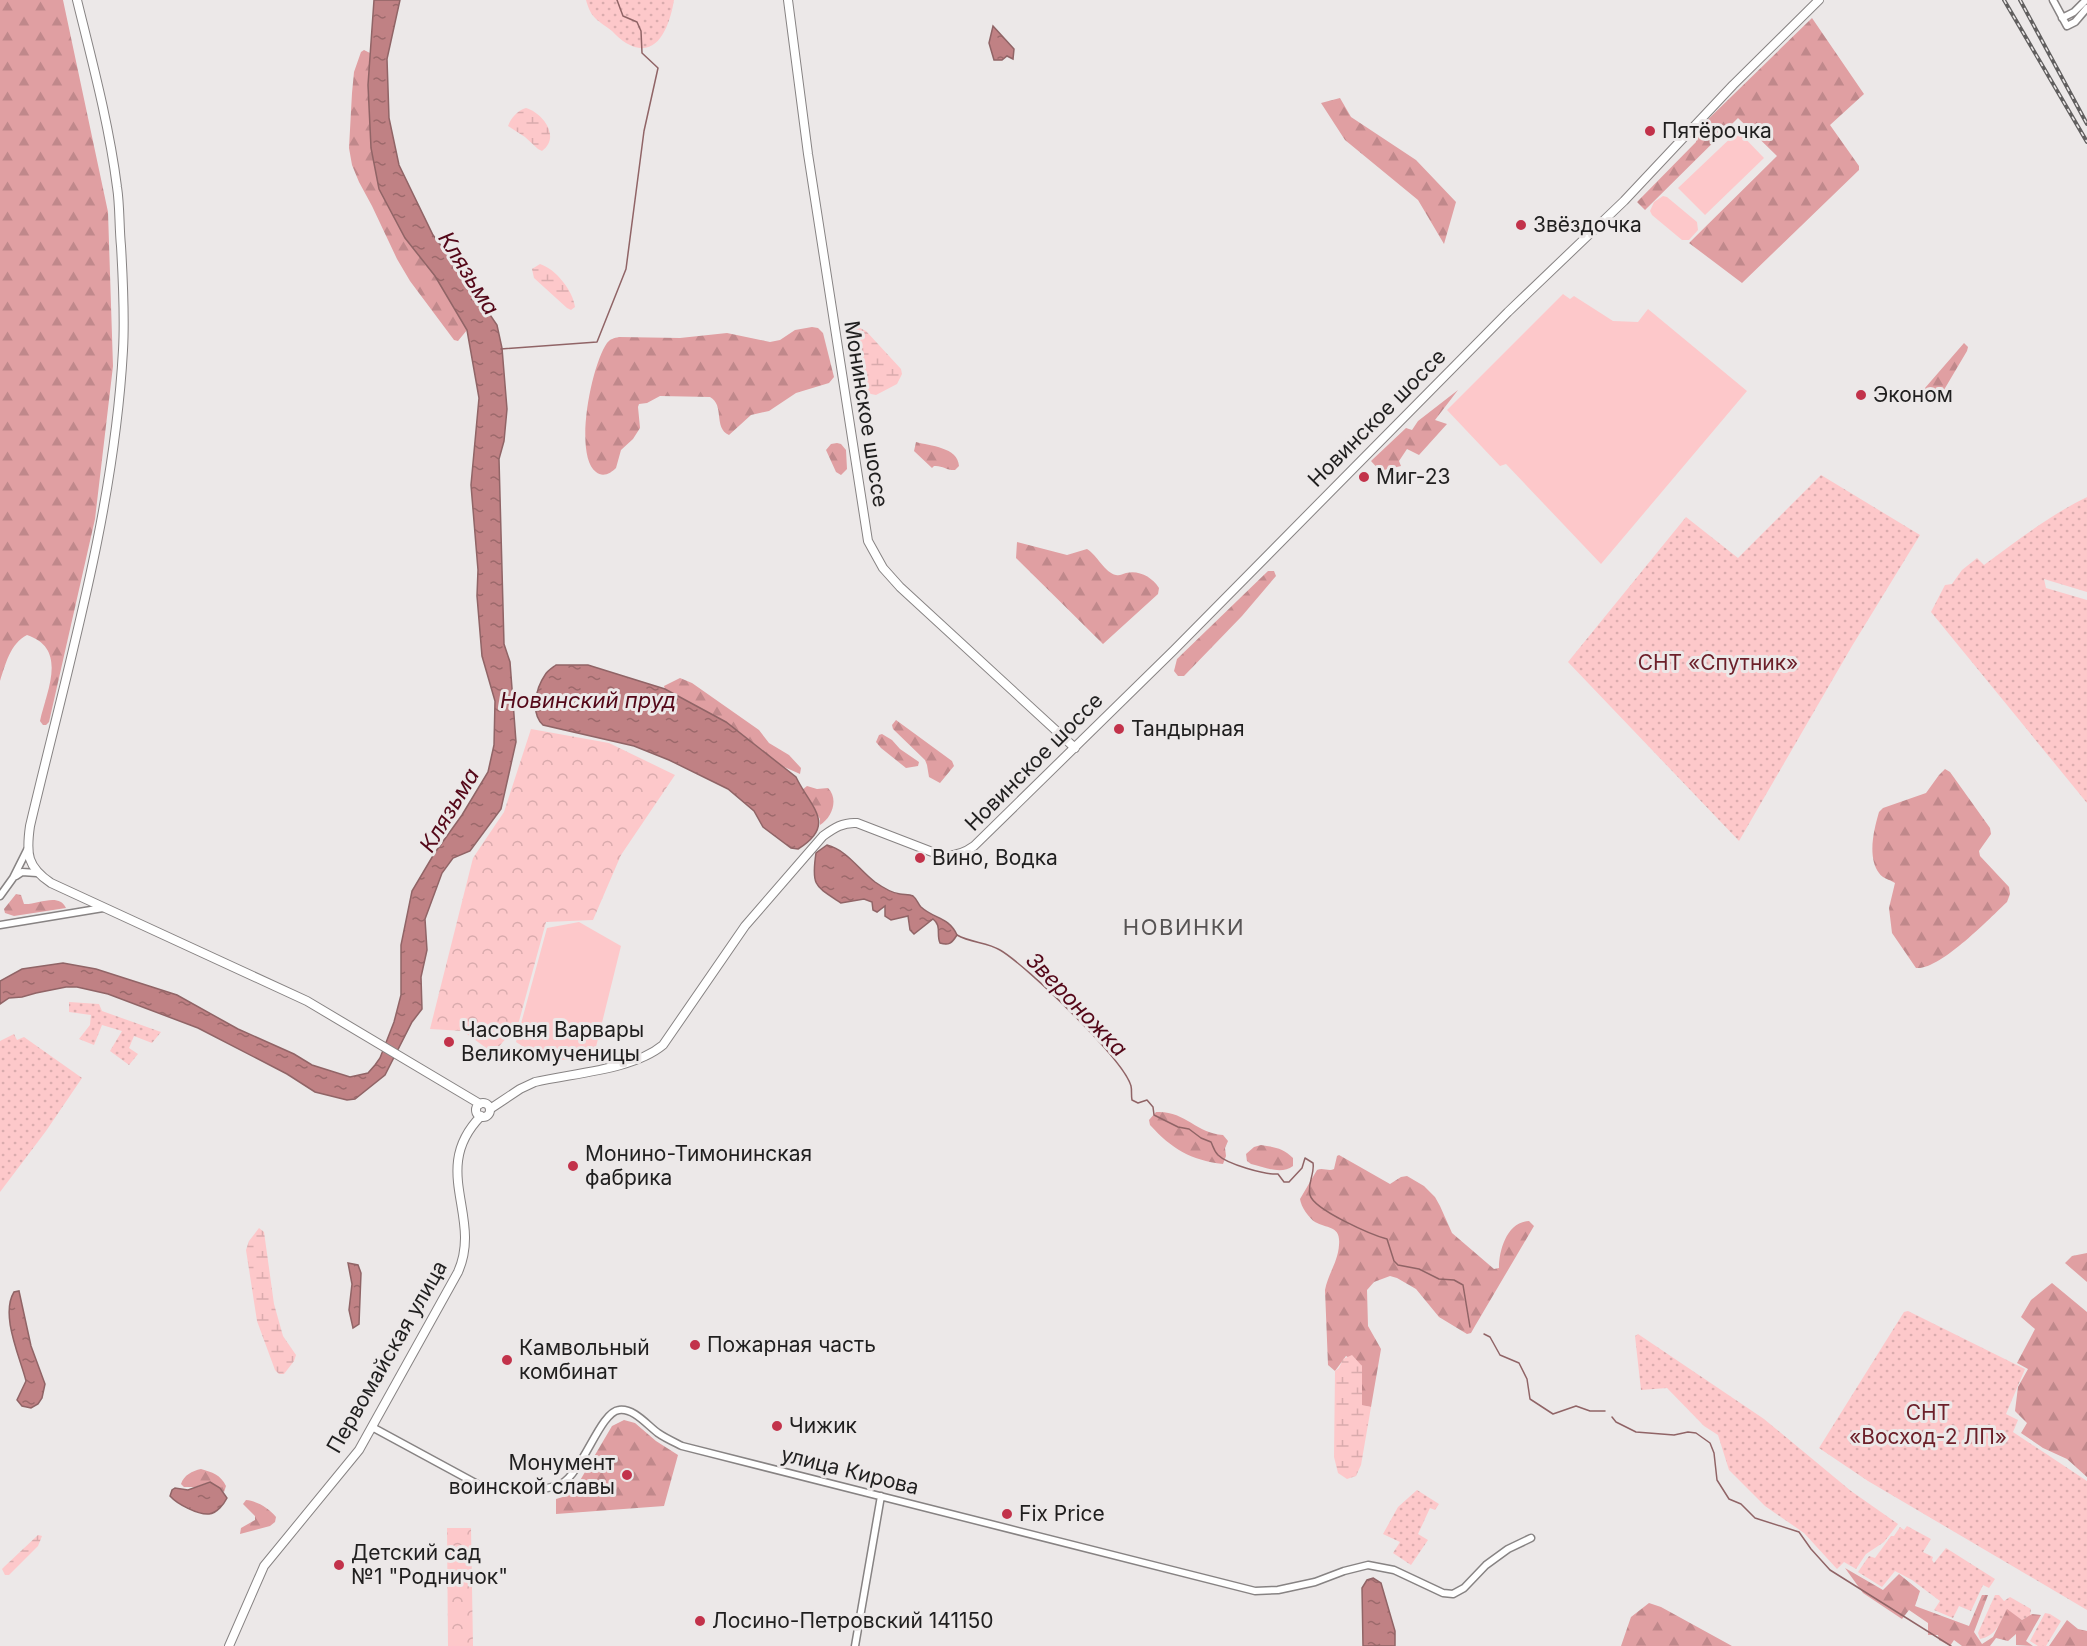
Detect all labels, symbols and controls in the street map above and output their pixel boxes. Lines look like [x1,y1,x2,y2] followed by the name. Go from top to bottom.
[1662,118,1772,143] place label: Пятёрочка
[1643,124,1657,138] marker: Пятёрочка
[1533,212,1642,237] place label: Звёздочка
[1514,218,1528,232] marker: Звёздочка
[433,227,505,319] water label: Клязьма
[839,319,894,509] street label: Монинское шоссе
[1303,344,1451,492] street label: Новинское шоссе
[1873,382,1953,407] place label: Эконом
[1854,388,1868,402] marker: Эконом
[1376,464,1450,489] place label: Миг-23
[1357,470,1371,484] marker: Миг-23
[1638,650,1798,675] park label: СНТ «Спутник»
[500,687,676,713] water label: Новинский пруд
[960,688,1108,836] street label: Новинское шоссе
[1131,716,1245,741] place label: Тандырная
[1112,722,1126,736] marker: Тандырная
[414,763,484,857] water label: Клязьма
[932,845,1058,870] place label: Вино, Водка
[913,851,927,865] marker: Вино, Водка
[1123,914,1245,940] district label: НОВИНКИ
[1021,947,1133,1061] water label: Звероножка
[461,1017,644,1066] place label: Часовня Варвары Великомученицы
[442,1035,456,1049] marker: Часовня Варвары Великомученицы
[585,1141,812,1190] place label: Монино-Тимонинская фабрика
[566,1159,580,1173] marker: Монино-Тимонинская фабрика
[321,1256,452,1457] street label: Первомайская улица
[707,1332,876,1357] place label: Пожарная часть
[519,1335,650,1384] place label: Камвольный комбинат
[688,1338,702,1352] marker: Пожарная часть
[500,1353,514,1367] marker: Камвольный комбинат
[1849,1400,2007,1449] park label: СНТ «Восход-2 ЛП»
[789,1413,858,1438] place label: Чижик
[770,1419,784,1433] marker: Чижик
[779,1441,922,1500] street label: улица Кирова
[449,1450,615,1499] place label: Монумент воинской славы
[620,1468,634,1482] marker: Монумент воинской славы
[1019,1501,1105,1526] place label: Fix Price
[1000,1507,1014,1521] marker: Fix Price
[351,1540,508,1589] place label: Детский сад №1 "Родничок"
[332,1558,346,1572] marker: Детский сад №1 "Родничок"
[712,1608,994,1633] place label: Лосино-Петровский 141150
[693,1614,707,1628] marker: Лосино-Петровский 141150

